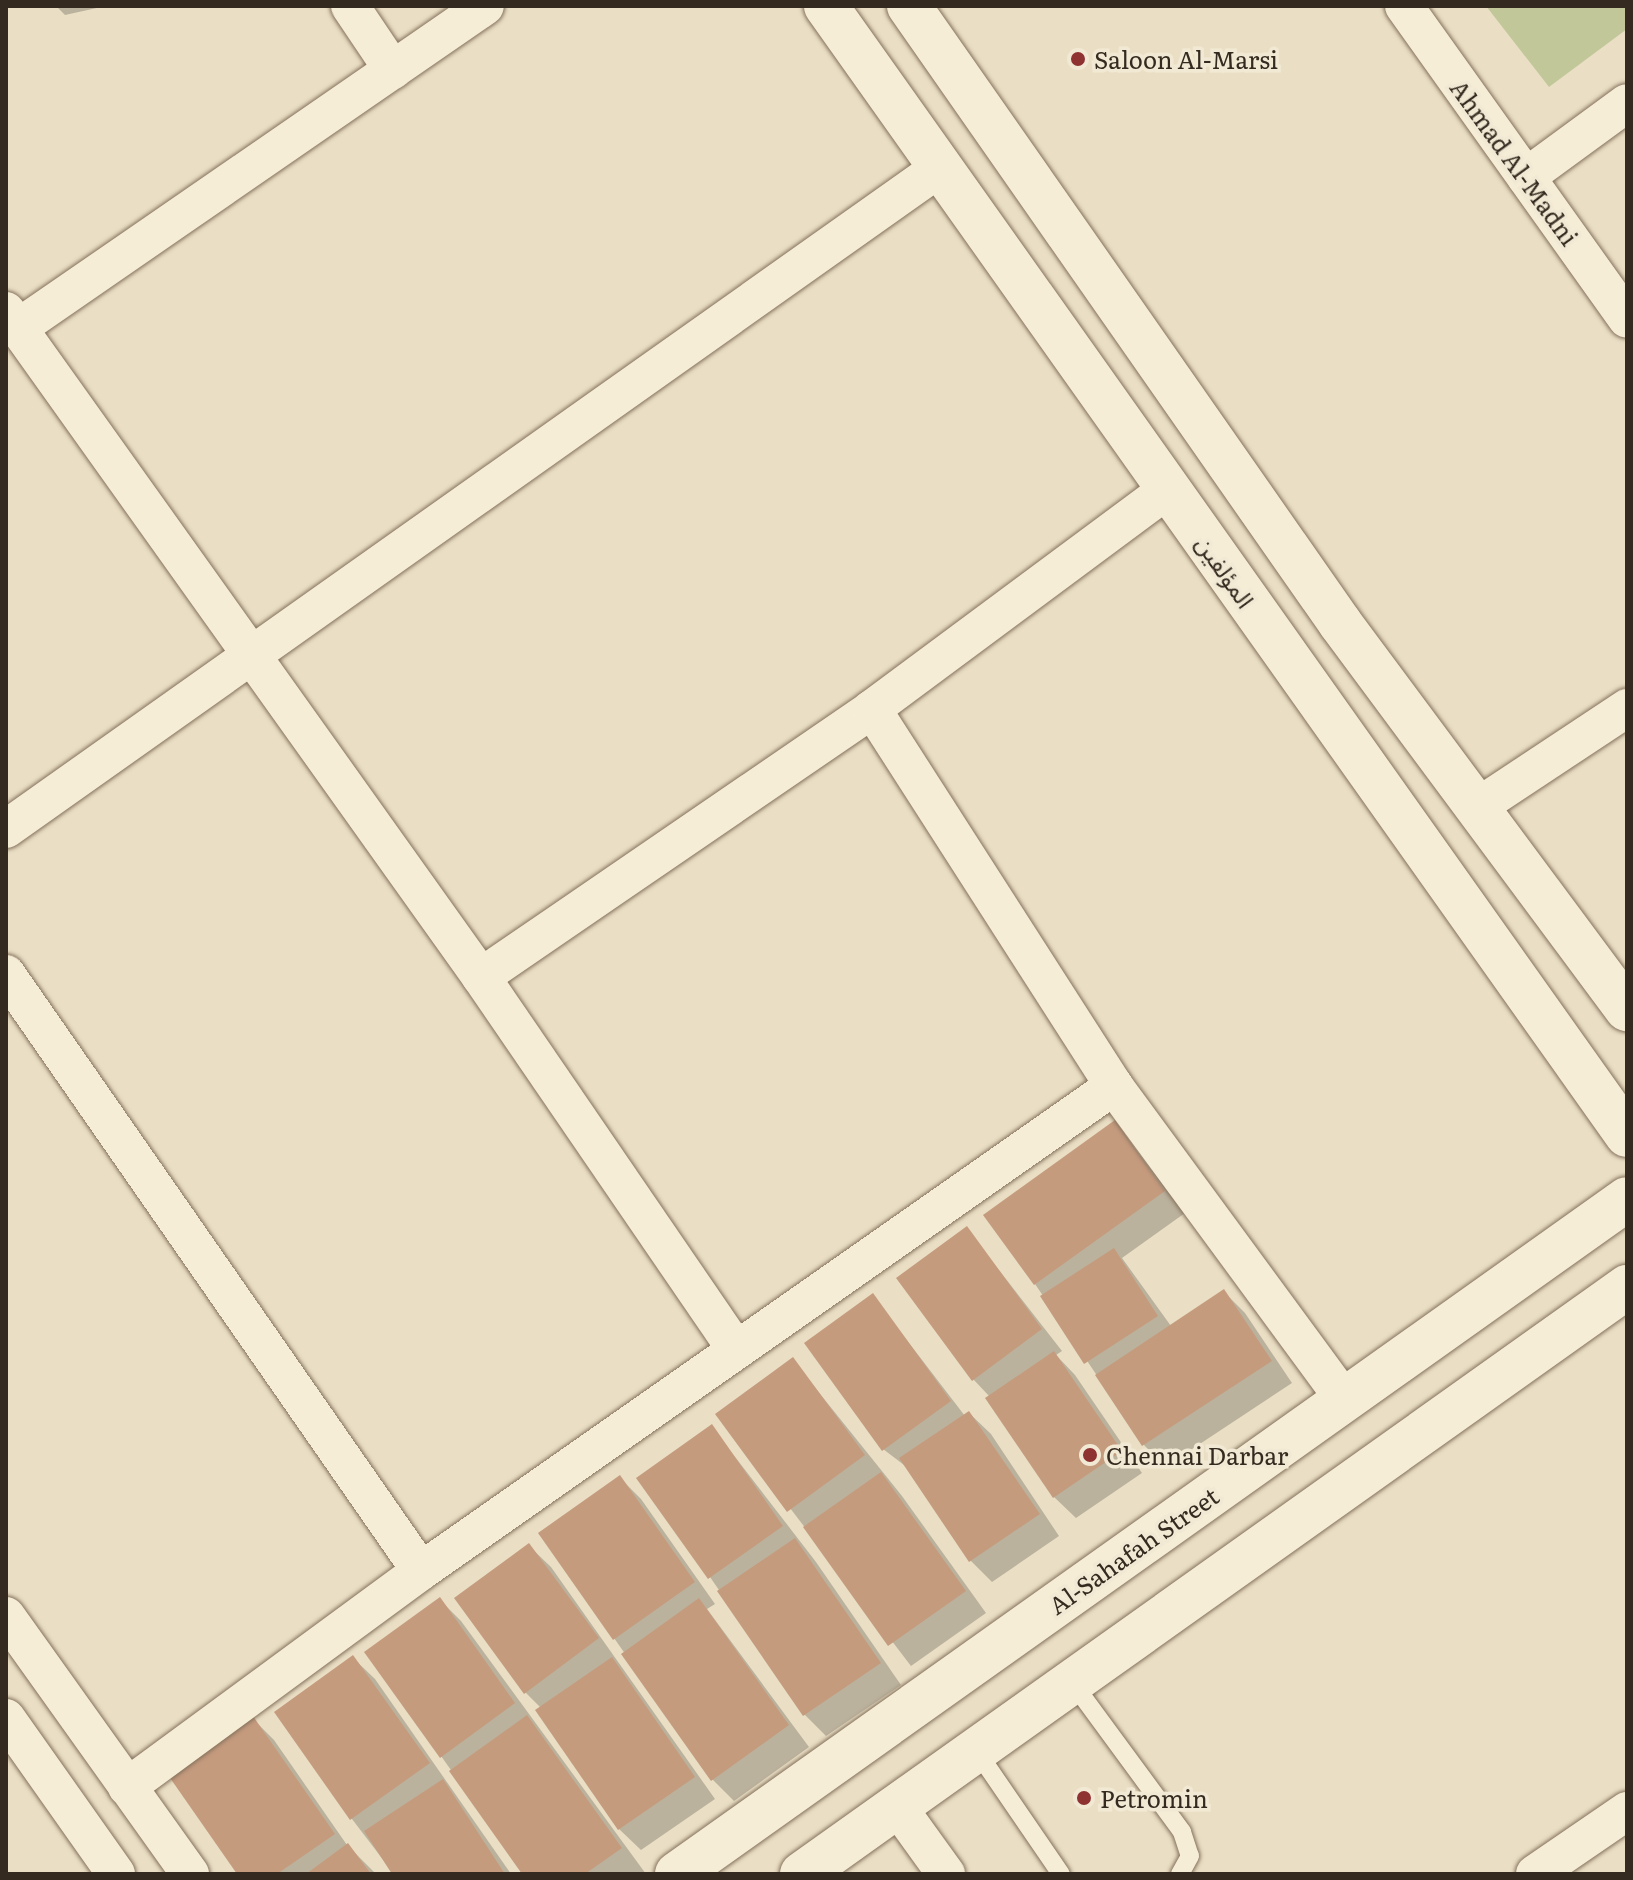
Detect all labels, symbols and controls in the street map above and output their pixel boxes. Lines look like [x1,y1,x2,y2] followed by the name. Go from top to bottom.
[1094,45,1278,73] place label: Saloon Al-Marsi
[1069,50,1087,68] marker: Saloon Al-Marsi
[1445,74,1585,250] street label: Ahmad Al-Madni
[1191,529,1261,613] street label: المؤلفين
[1106,1441,1288,1469] place label: Chennai Darbar
[1081,1446,1099,1464] marker: Chennai Darbar
[1043,1481,1223,1619] street label: Al-Sahafah Street
[1100,1784,1208,1812] place label: Petromin
[1075,1789,1093,1807] marker: Petromin

